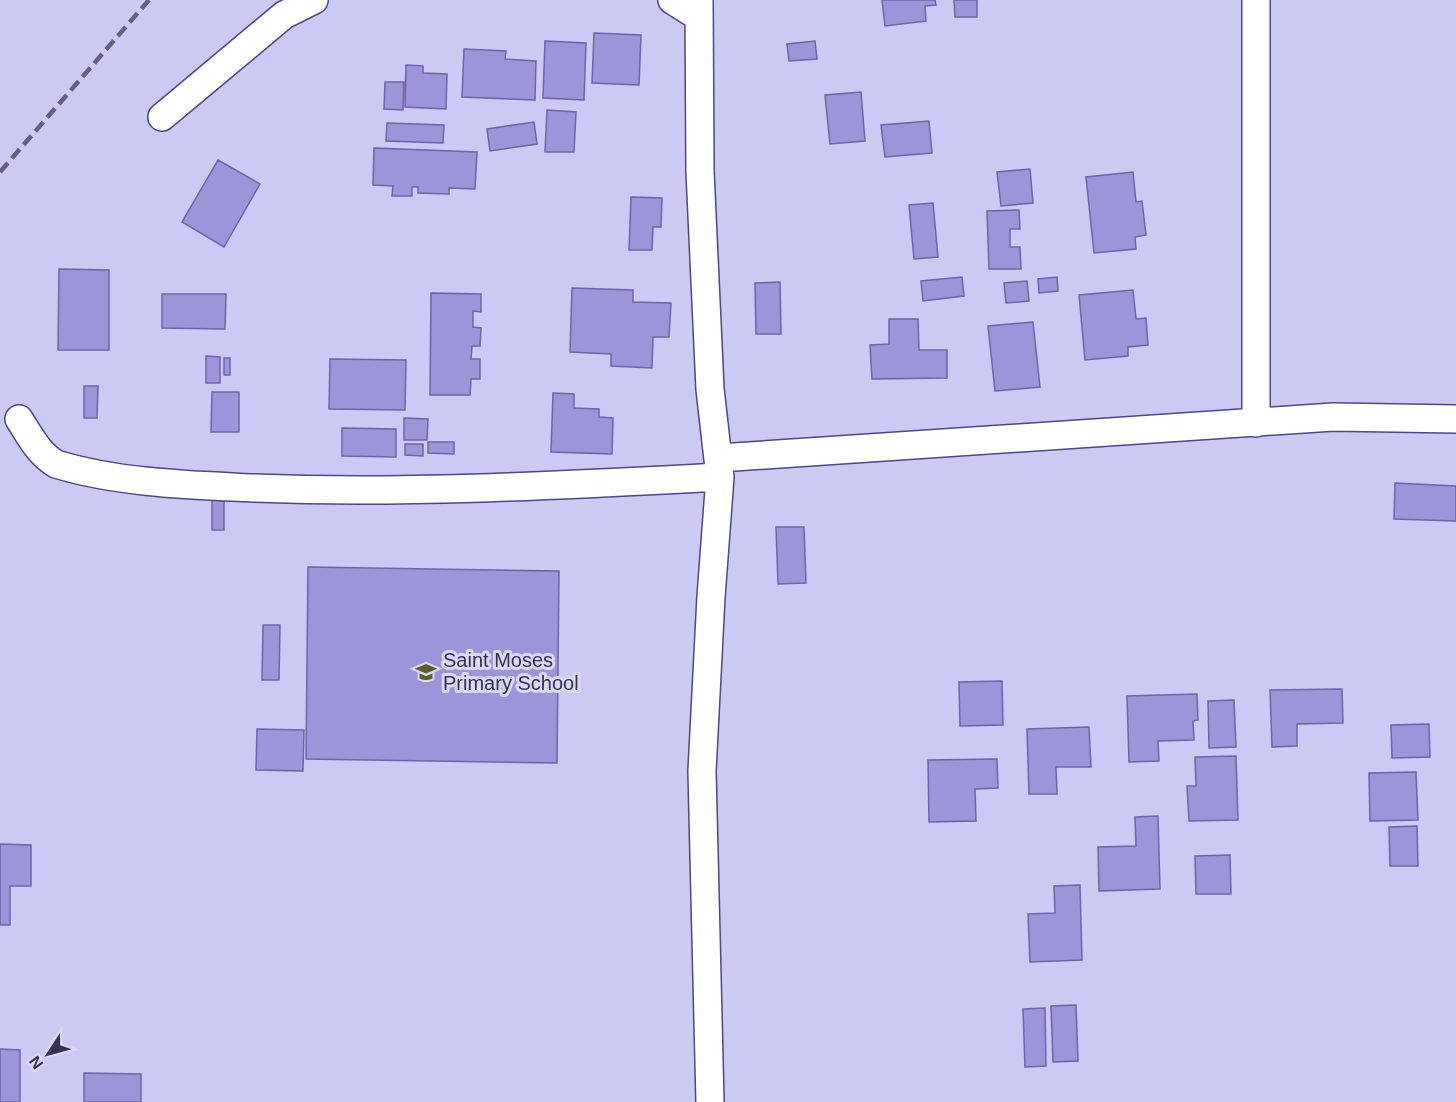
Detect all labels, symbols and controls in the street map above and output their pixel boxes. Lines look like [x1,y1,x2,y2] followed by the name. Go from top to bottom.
[443,649,579,694] place label: Saint Moses Primary School
[414,660,438,684] school or university icon: Saint Moses Primary School
[18,1024,78,1084] north arrow
[26,1053,47,1072] text: N

